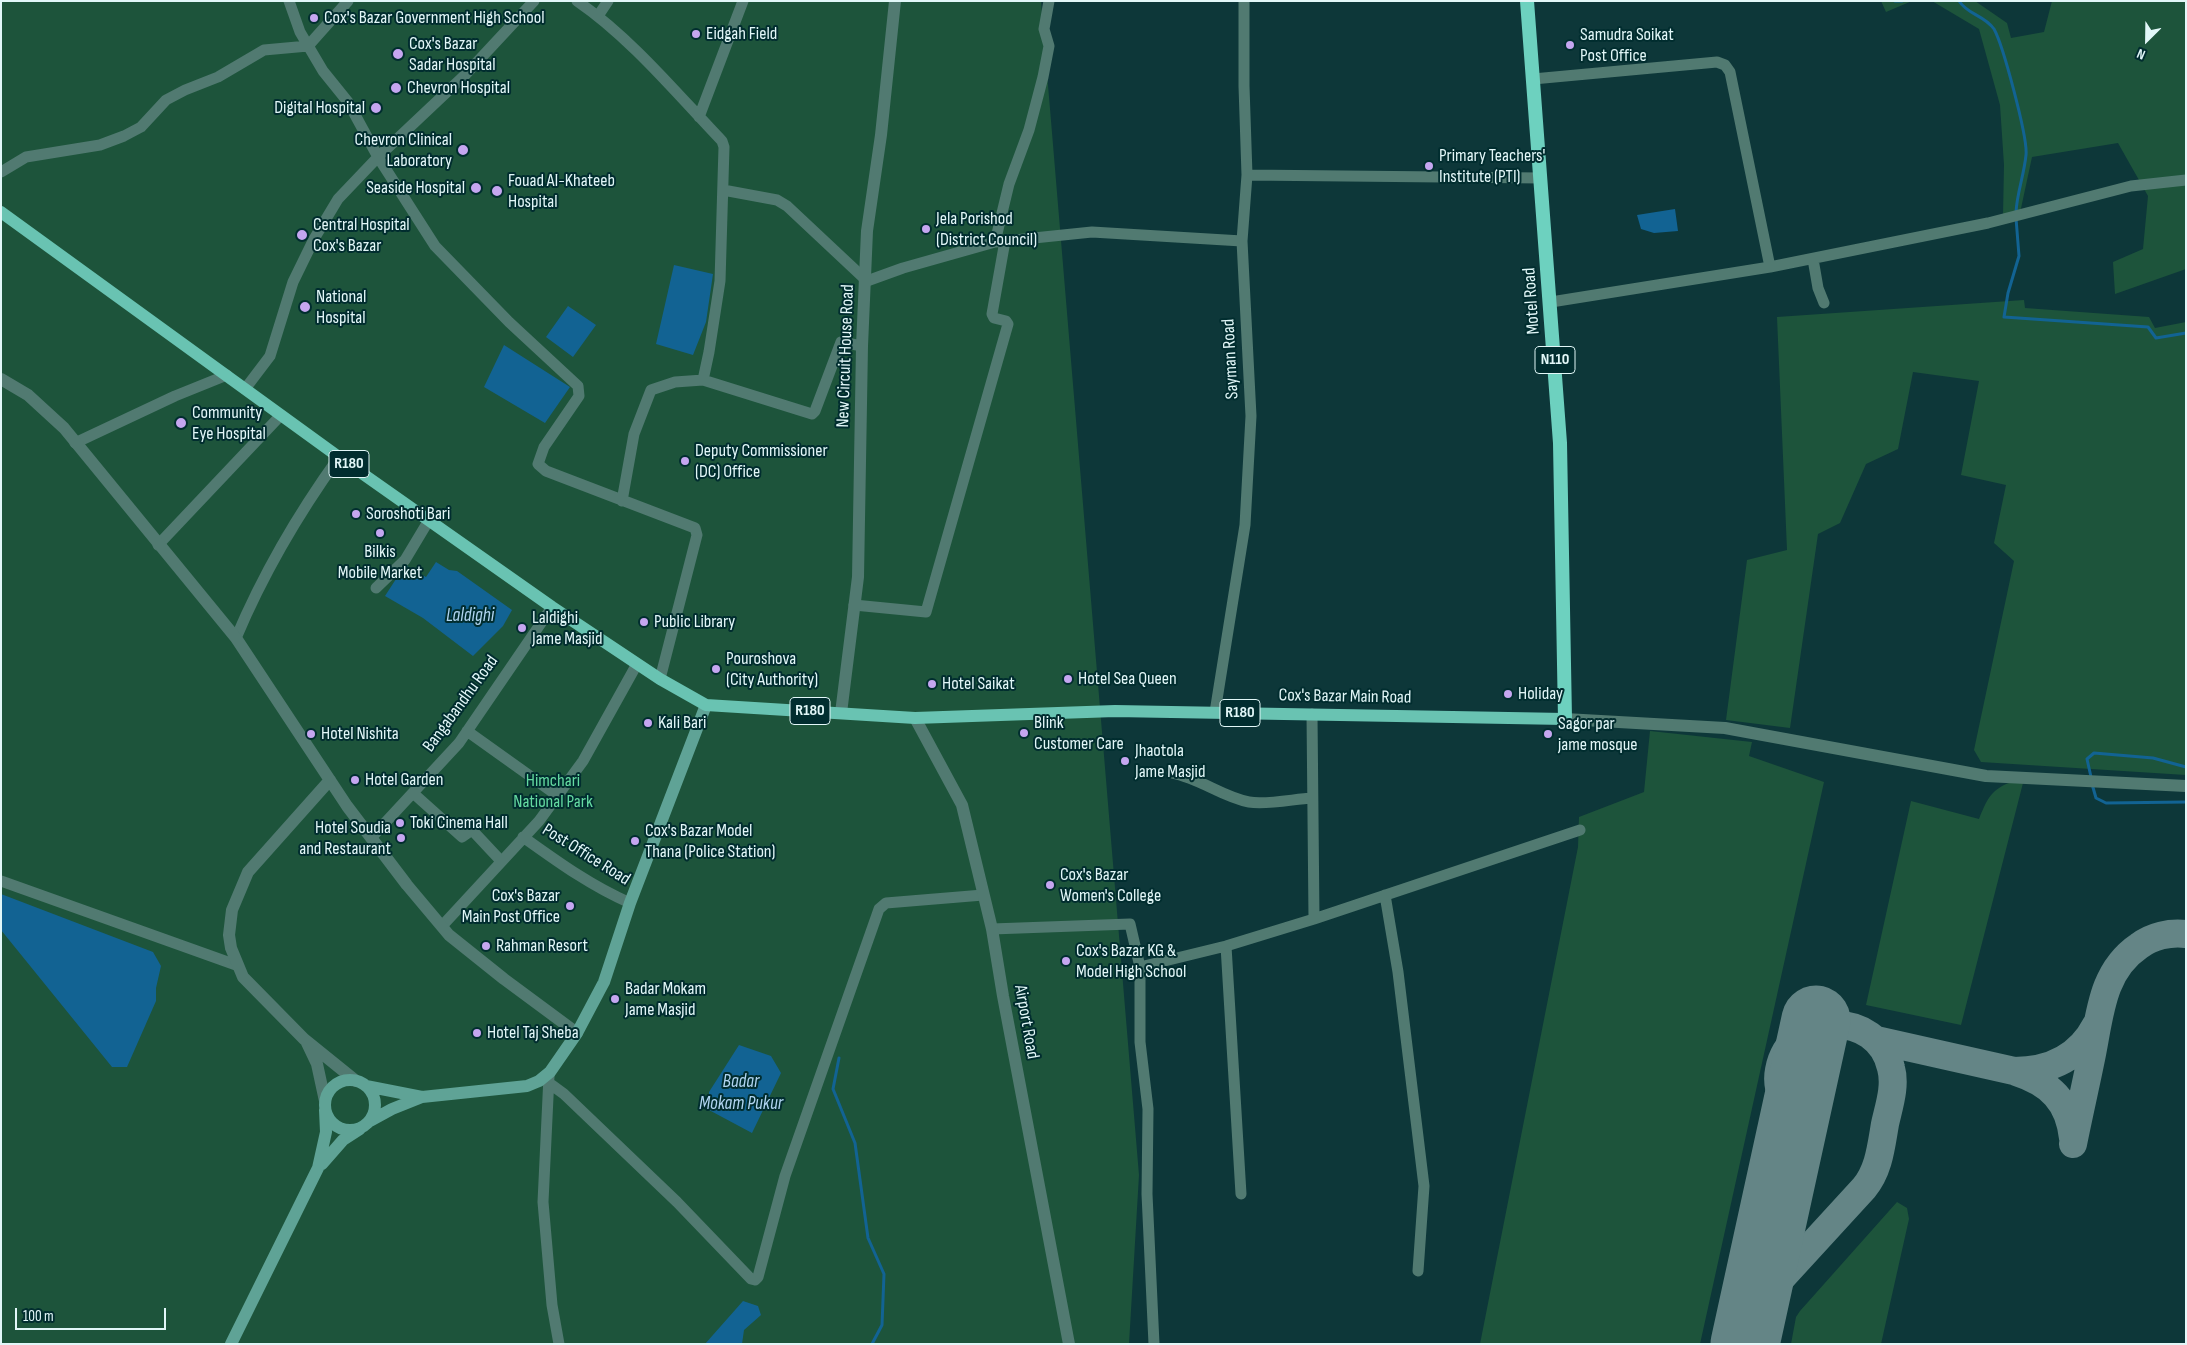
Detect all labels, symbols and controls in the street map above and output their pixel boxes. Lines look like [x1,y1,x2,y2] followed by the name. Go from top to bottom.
[324,7,545,29] place label: Cox's Bazar Government High School
[308,12,320,24] marker: Cox's Bazar Government High School
[2122,15,2172,65] north arrow
[706,23,777,45] place label: Eidgah Field
[1580,24,1674,66] place label: Samudra Soikat Post Office
[690,28,702,40] marker: Eidgah Field
[409,33,496,76] place label: Cox's Bazar Sadar Hospital
[1564,39,1576,51] marker: Samudra Soikat Post Office
[2134,45,2148,64] text: N
[391,47,405,61] marker: Cox's Bazar Sadar Hospital
[407,77,510,99] place label: Chevron Hospital
[389,81,403,95] marker: Chevron Hospital
[274,97,365,119] place label: Digital Hospital
[369,101,383,115] marker: Digital Hospital
[354,129,452,172] place label: Chevron Clinical Laboratory
[456,143,470,157] marker: Chevron Clinical Laboratory
[1439,145,1545,188] place label: Primary Teachers' Institute (PTI)
[1423,160,1435,172] marker: Primary Teachers' Institute (PTI)
[508,170,615,212] place label: Fouad Al-Khateeb Hospital
[366,177,465,199] place label: Seaside Hospital
[469,181,483,195] marker: Seaside Hospital
[490,184,504,198] marker: Fouad Al-Khateeb Hospital
[936,208,1037,250] place label: Jela Porishod (District Council)
[313,214,410,256] place label: Central Hospital Cox's Bazar
[920,223,932,235] marker: Jela Porishod (District Council)
[295,228,309,242] marker: Central Hospital Cox's Bazar
[1519,267,1545,335] street label: Motel Road
[833,284,859,428] street label: New Circuit House Road
[316,286,366,328] place label: National Hospital
[298,300,312,314] marker: National Hospital
[1218,318,1244,400] street label: Sayman Road
[1535,346,1575,374] road number: N110
[192,402,266,444] place label: Community Eye Hospital
[174,416,188,430] marker: Community Eye Hospital
[695,440,828,482] place label: Deputy Commissioner (DC) Office
[329,450,369,478] road number: R180
[679,455,691,467] marker: Deputy Commissioner (DC) Office
[366,503,450,525] place label: Soroshoti Bari
[350,508,362,520] marker: Soroshoti Bari
[374,527,386,539] marker: Bilkis Mobile Market
[338,541,422,584] place label: Bilkis Mobile Market
[446,605,494,627] water label: Laldighi
[532,607,602,650] place label: Laldighi Jame Masjid
[654,611,735,633] place label: Public Library
[638,616,650,628] marker: Public Library
[516,622,528,634] marker: Laldighi Jame Masjid
[726,648,818,691] place label: Pouroshova (City Authority)
[419,651,503,757] street label: Bangabandhu Road
[710,663,722,675] marker: Pouroshova (City Authority)
[1078,668,1177,690] place label: Hotel Sea Queen
[942,673,1015,695] place label: Hotel Saikat
[1062,673,1074,685] marker: Hotel Sea Queen
[926,678,938,690] marker: Hotel Saikat
[1518,683,1563,705] place label: Holiday
[1278,685,1412,709] street label: Cox's Bazar Main Road
[1502,688,1514,700] marker: Holiday
[790,698,830,724] road number: R180
[1220,700,1260,726] road number: R180
[658,712,706,734] place label: Kali Bari
[1034,712,1124,754] place label: Blink Customer Care
[1558,713,1638,756] place label: Sagor par jame mosque
[642,717,654,729] marker: Kali Bari
[321,723,399,745] place label: Hotel Nishita
[1018,727,1030,739] marker: Blink Customer Care
[305,728,317,740] marker: Hotel Nishita
[1542,728,1554,740] marker: Sagor par jame mosque
[1135,740,1205,782] place label: Jhaotola Jame Masjid
[1119,755,1131,767] marker: Jhaotola Jame Masjid
[365,769,444,791] place label: Hotel Garden
[513,770,593,812] park label: Himchari National Park
[349,774,361,786] marker: Hotel Garden
[410,812,508,834] place label: Toki Cinema Hall
[299,817,391,860] place label: Hotel Soudia and Restaurant
[394,817,406,829] marker: Toki Cinema Hall
[538,819,634,891] street label: Post Office Road
[645,820,775,862] place label: Cox's Bazar Model Thana (Police Station)
[395,832,407,844] marker: Hotel Soudia and Restaurant
[629,835,641,847] marker: Cox's Bazar Model Thana (Police Station)
[1060,864,1161,906] place label: Cox's Bazar Women's College
[1044,879,1056,891] marker: Cox's Bazar Women's College
[462,885,560,928] place label: Cox's Bazar Main Post Office
[564,900,576,912] marker: Cox's Bazar Main Post Office
[496,935,588,957] place label: Rahman Resort
[480,940,492,952] marker: Rahman Resort
[1076,940,1186,982] place label: Cox's Bazar KG & Model High School
[1060,955,1072,967] marker: Cox's Bazar KG & Model High School
[625,978,706,1021] place label: Badar Mokam Jame Masjid
[1009,983,1043,1061] street label: Airport Road
[609,993,621,1005] marker: Badar Mokam Jame Masjid
[487,1022,579,1044] place label: Hotel Taj Sheba
[471,1027,483,1039] marker: Hotel Taj Sheba
[699,1071,783,1115] water label: Badar Mokam Pukur
[18,1298,169,1330] scale bar
[23,1307,54,1326] text: 100 m

